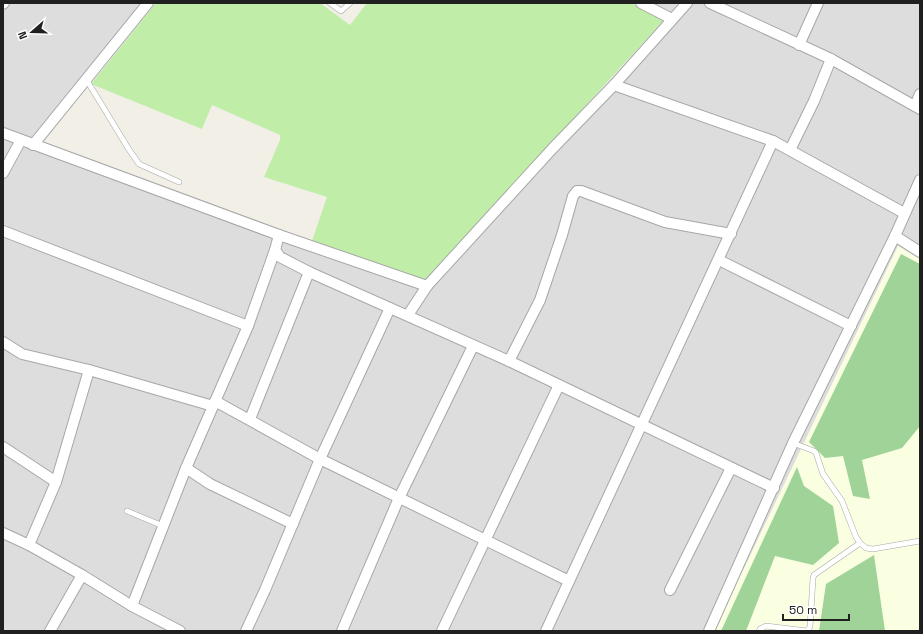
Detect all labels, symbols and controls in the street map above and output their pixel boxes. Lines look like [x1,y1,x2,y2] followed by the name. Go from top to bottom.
[12,12,52,52] north arrow
[15,30,30,41] text: N
[783,596,849,622] scale bar
[789,602,817,618] text: 50 m

